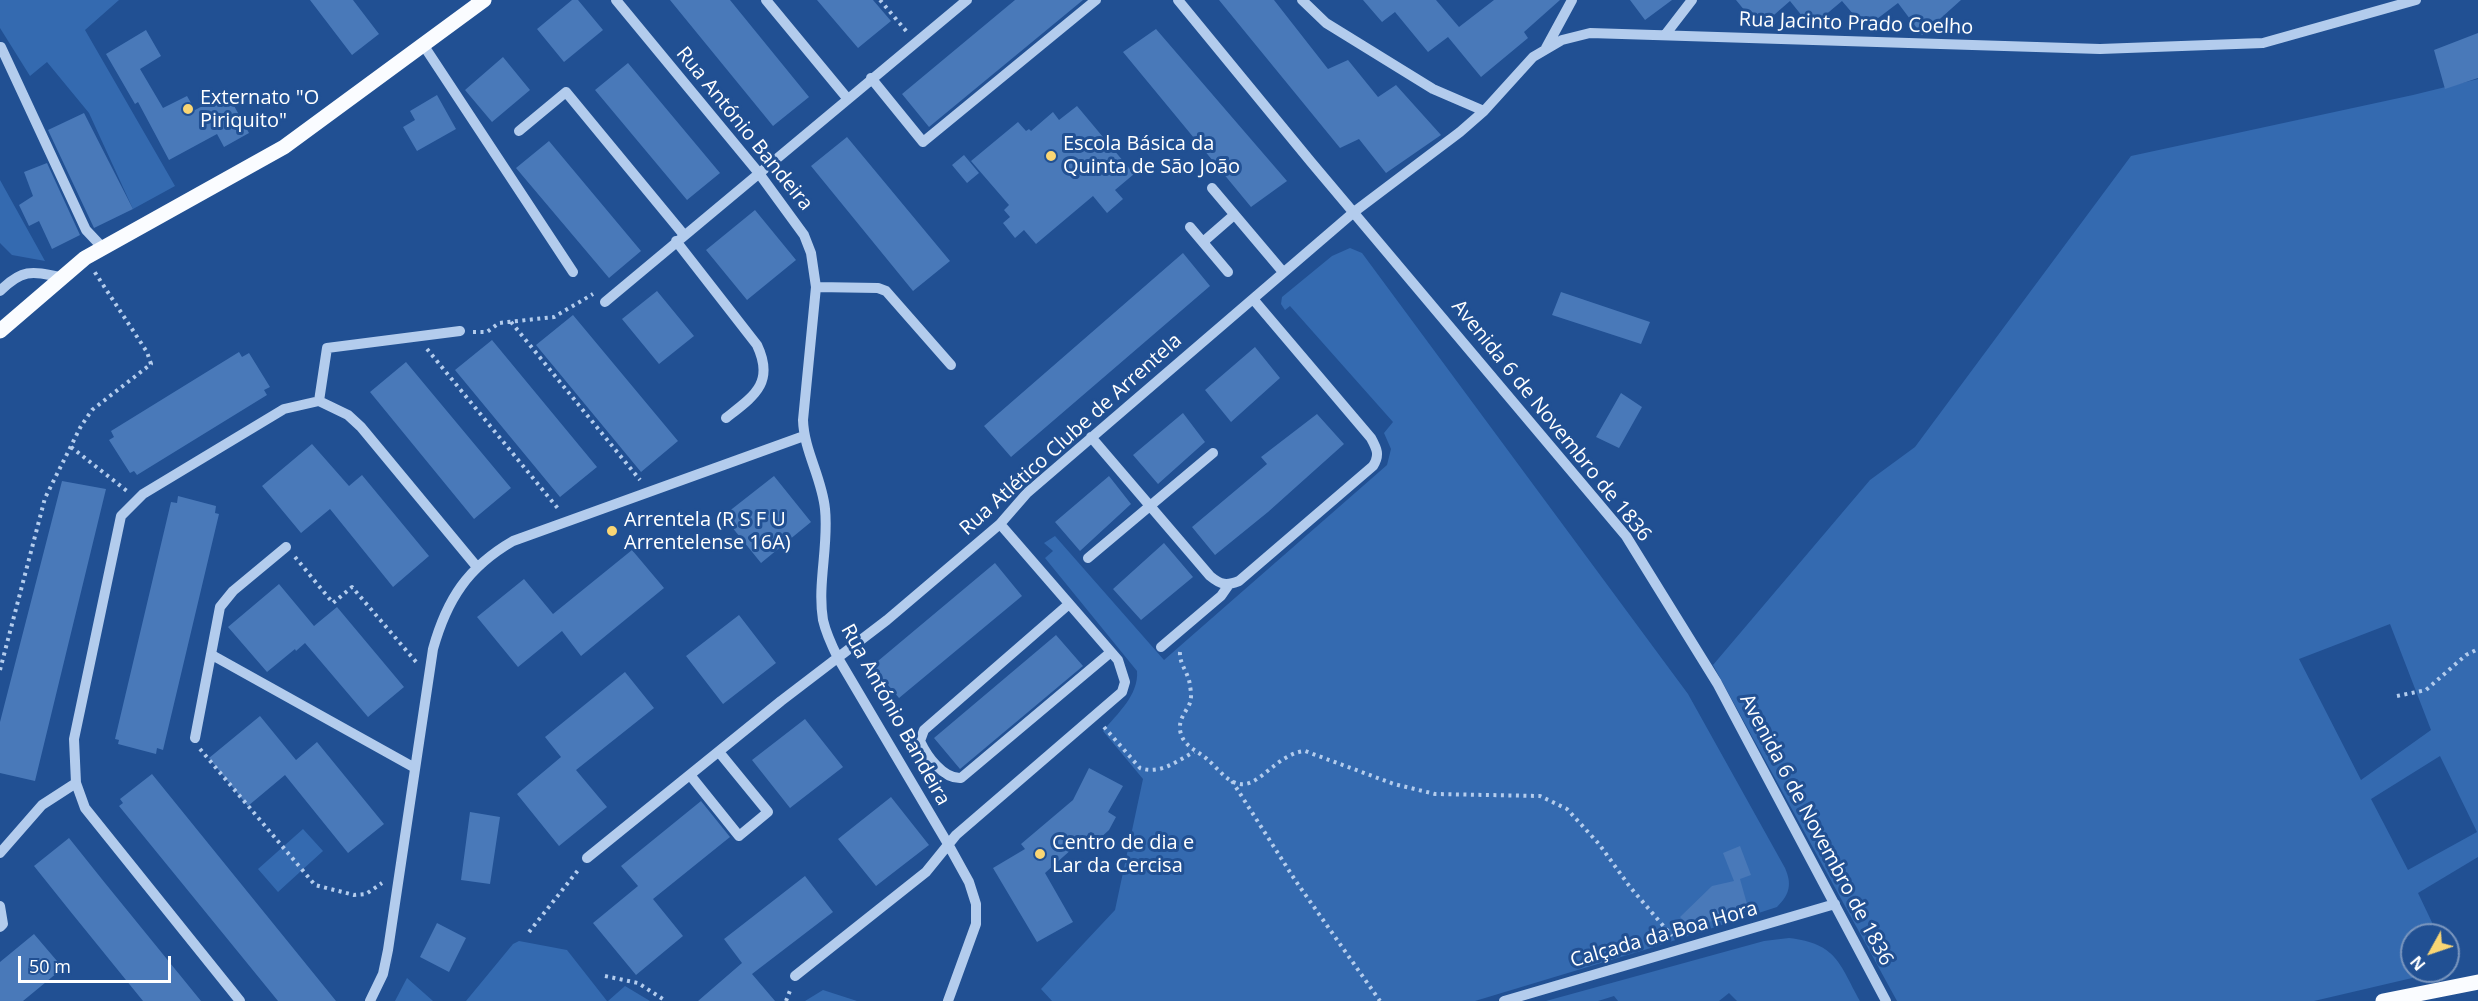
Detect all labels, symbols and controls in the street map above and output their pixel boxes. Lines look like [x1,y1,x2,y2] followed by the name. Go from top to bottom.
[1738,8,1974,40] street label: Rua Jacinto Prado Coelho
[671,42,817,216] street label: Rua António Bandeira
[200,86,319,133] place label: Externato "O Piriquito"
[181,102,195,116] marker: Externato "O Piriquito"
[1063,132,1240,179] place label: Escola Básica da Quinta de São João
[1044,149,1058,163] marker: Escola Básica da Quinta de São João
[1446,295,1656,547] street label: Avenida 6 de Novembro de 1836
[955,329,1187,541] street label: Rua Atlético Clube de Arrentela
[624,508,791,555] place label: Arrentela (R S F U Arrentelense 16A)
[605,524,619,538] marker: Arrentela (R S F U Arrentelense 16A)
[835,620,955,810] street label: Rua António Bandeira
[1734,690,1898,970] street label: Avenida 6 de Novembro de 1836
[1052,831,1194,878] place label: Centro de dia e Lar da Cercisa
[1033,847,1047,861] marker: Centro de dia e Lar da Cercisa
[1568,897,1760,973] street label: Calçada da Boa Hora
[2400,923,2460,983] north arrow
[21,944,174,982] scale bar
[2405,951,2430,975] text: N
[29,954,71,978] text: 50 m

